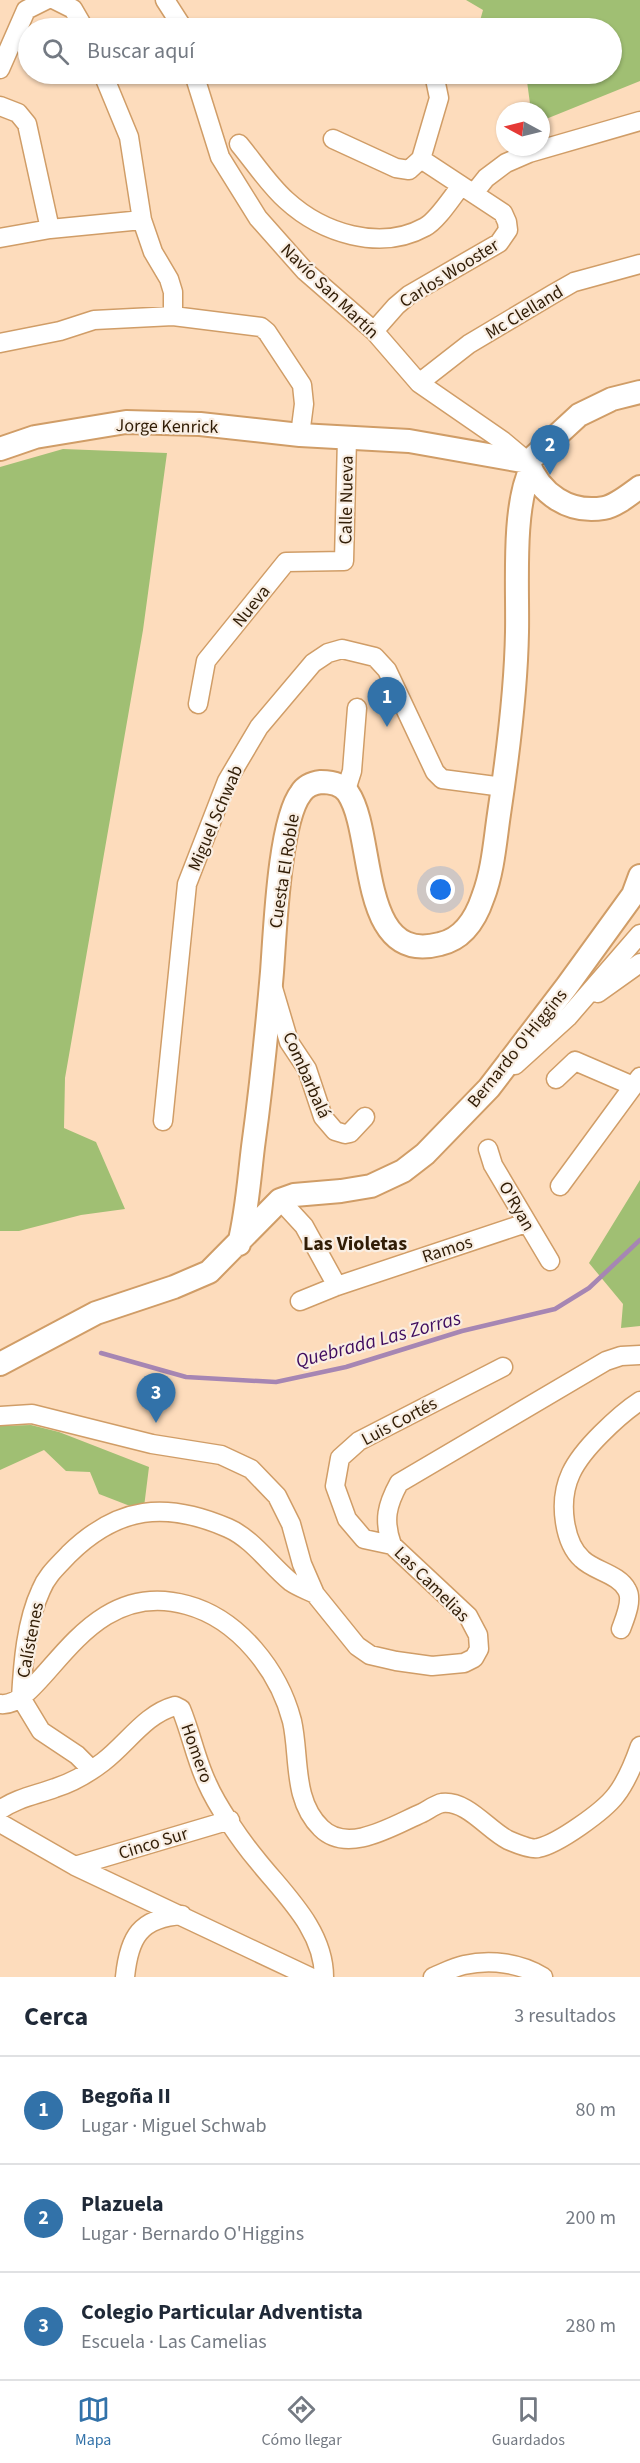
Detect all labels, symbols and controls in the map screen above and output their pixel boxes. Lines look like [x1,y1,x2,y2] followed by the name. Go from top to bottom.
[18,18,622,84] search box
[39,35,72,68] icon: search
[87,35,195,67] text: Buscar aquí
[496,102,550,156] north arrow
[395,233,504,314] street label: Carlos Wooster
[275,238,384,345] street label: Navío San Martín
[481,279,568,345] street label: Mc Clelland
[115,413,219,440] street label: Jorge Kenrick
[530,426,570,475] pin: 2
[333,455,360,545] street label: Calle Nueva
[227,580,276,633] street label: Nueva
[368,678,406,727] pin: 1
[182,761,249,875] street label: Miguel Schwab
[263,812,306,930] street label: Cuesta El Roble
[426,875,455,904] your location
[462,983,573,1113] street label: Bernardo O'Higgins
[276,1028,337,1123] street label: Combarbalá
[492,1177,541,1236] street label: O'Ryan
[303,1230,407,1258] district label: Las Violetas
[419,1230,475,1269] street label: Ramos
[292,1304,464,1376] water label: Quebrada Las Zorras
[136,1374,176,1423] pin: 3
[357,1391,442,1452] street label: Luis Cortés
[388,1541,475,1628] street label: Las Camelias
[11,1600,50,1680] street label: Calístenes
[174,1720,219,1786] street label: Homero
[115,1821,192,1866] street label: Cinco Sur
[24,1998,88,2035] text: Cerca
[514,2002,616,2030] text: 3 resultados
[81,2080,171,2112] text: Begoña II
[38,2096,49,2124] text: 1
[576,2096,616,2124] text: 80 m
[81,2112,267,2140] text: Lugar · Miguel Schwab
[81,2188,164,2220] text: Plazuela
[38,2204,49,2232] text: 2
[566,2204,616,2232] text: 200 m
[81,2220,304,2248] text: Lugar · Bernardo O'Higgins
[81,2296,363,2328] text: Colegio Particular Adventista
[38,2312,49,2340] text: 3
[566,2312,616,2340] text: 280 m
[81,2328,267,2356] text: Escuela · Las Camelias
[75,2393,111,2451] tab: Mapa
[261,2393,342,2451] tab: Cómo llegar
[492,2393,565,2451] tab: Guardados

